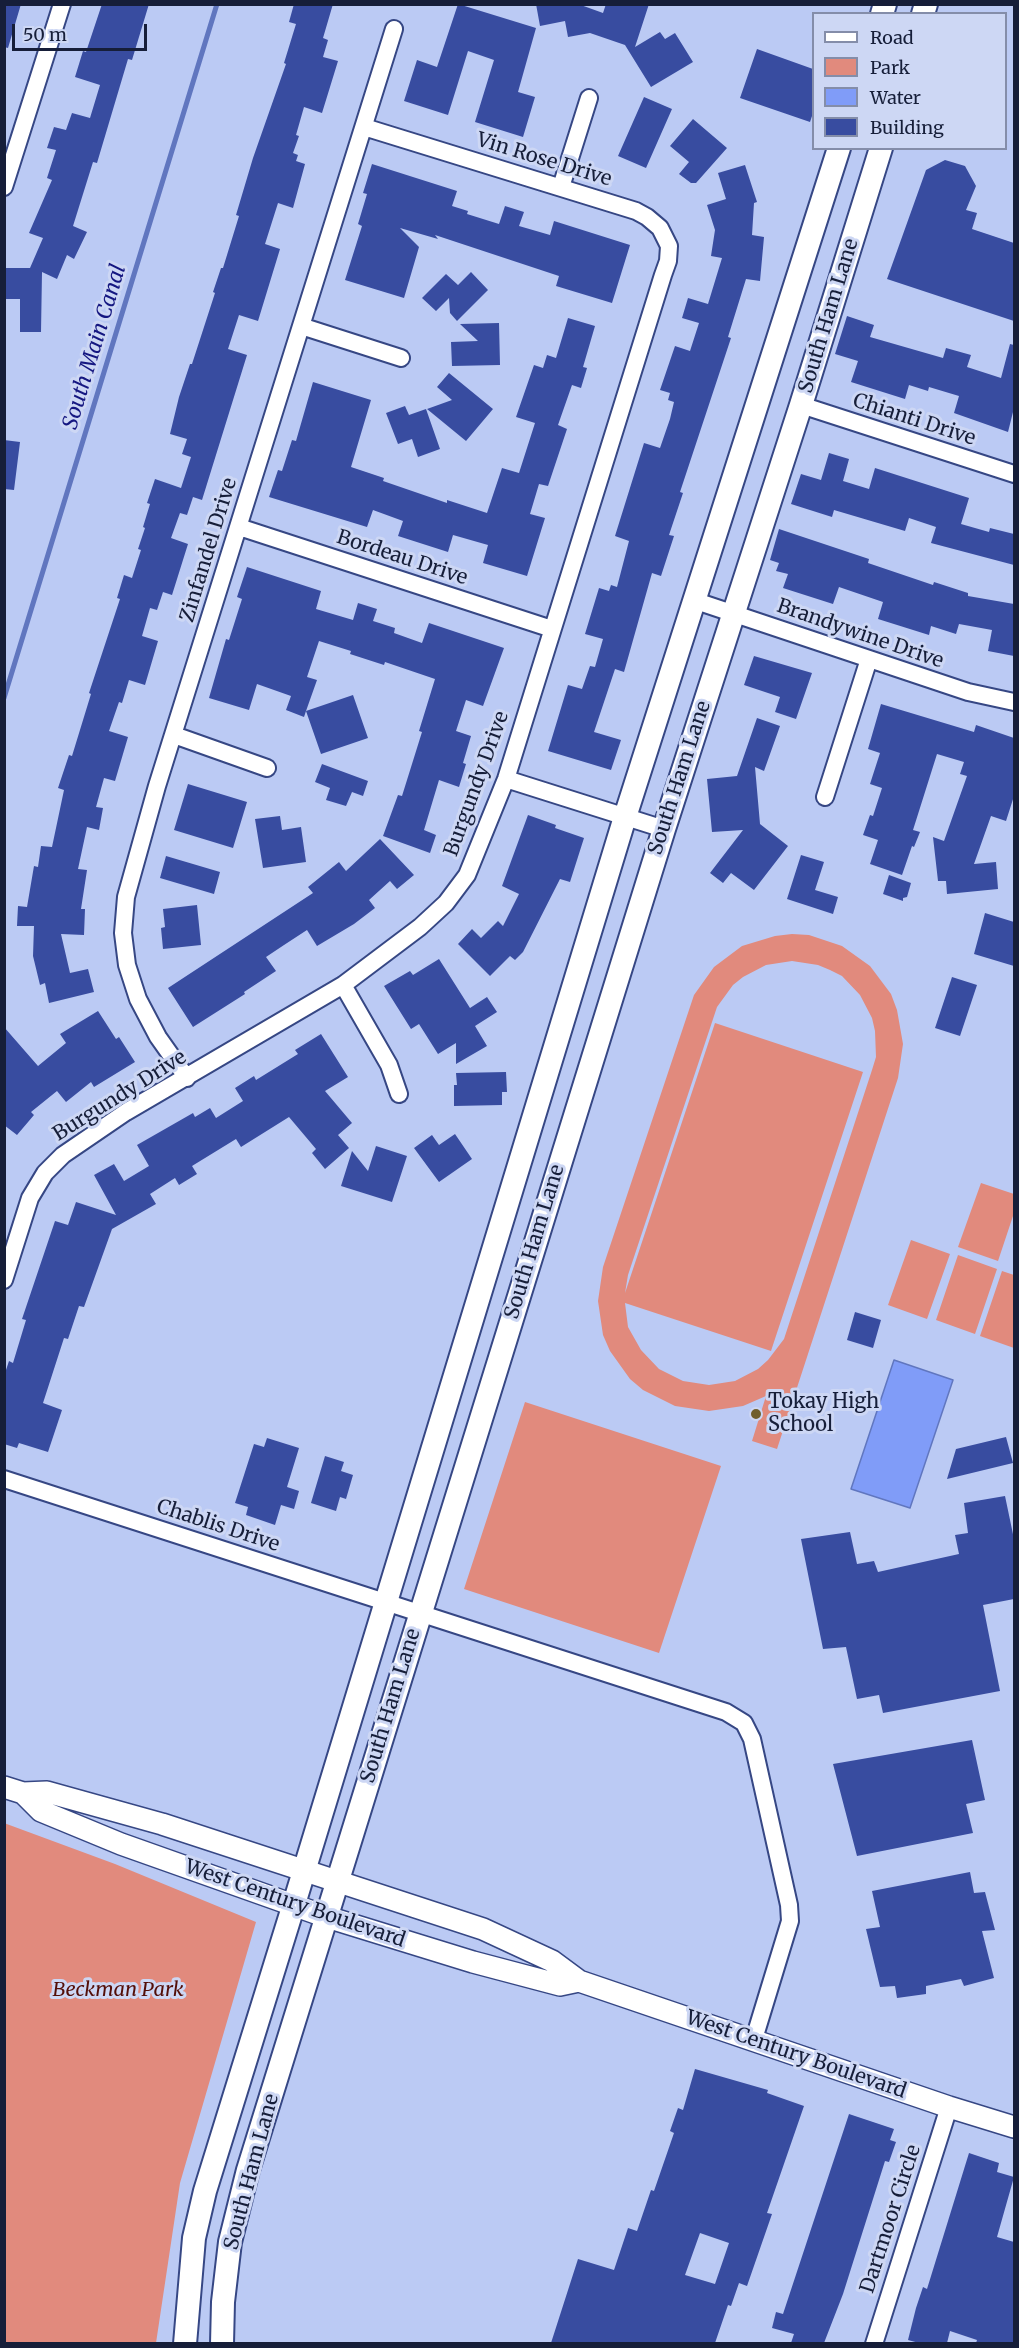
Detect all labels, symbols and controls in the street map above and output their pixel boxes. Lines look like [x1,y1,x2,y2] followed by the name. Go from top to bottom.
[15,12,150,50] scale bar
[812,12,1007,150] legend
[23,23,67,46] text: 50 m
[870,26,914,49] text: Road
[870,56,910,79] text: Park
[870,86,921,109] text: Water
[870,116,944,139] text: Building
[474,128,614,192] street label: Vin Rose Drive
[794,236,864,396] street label: South Ham Lane
[58,261,132,433] water label: South Main Canal
[850,389,978,451] street label: Chianti Drive
[176,475,242,625] street label: Zinfandel Drive
[334,526,470,590] street label: Bordeau Drive
[774,594,946,674] street label: Brandywine Drive
[644,698,716,858] street label: South Ham Lane
[440,708,514,860] street label: Burgundy Drive
[49,1045,191,1147] street label: Burgundy Drive
[500,1162,570,1322] street label: South Ham Lane
[768,1390,879,1437] place label: Tokay High School
[749,1407,763,1421] marker: Tokay High School
[154,1495,282,1557] street label: Chablis Drive
[356,1626,426,1786] street label: South Ham Lane
[182,1855,408,1953] street label: West Century Boulevard
[52,1978,184,2002] park label: Beckman Park
[683,2006,909,2104] street label: West Century Boulevard
[220,2091,284,2253] street label: South Ham Lane
[856,2142,926,2296] street label: Dartmoor Circle

